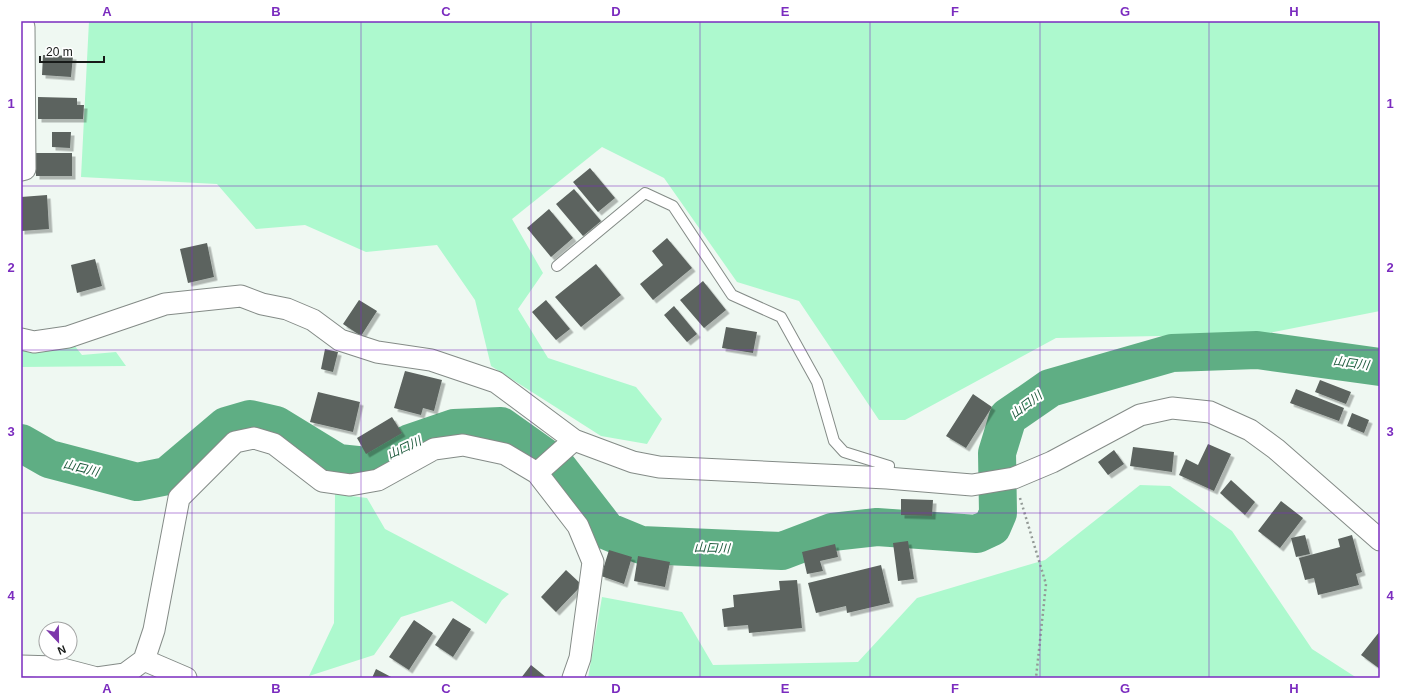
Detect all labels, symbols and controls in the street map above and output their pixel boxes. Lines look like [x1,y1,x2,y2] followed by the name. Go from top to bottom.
[102,4,112,19] text: A
[271,4,281,19] text: B
[441,4,451,19] text: C
[611,4,621,19] text: D
[781,4,790,19] text: E
[951,4,959,19] text: F
[1120,4,1130,19] text: G
[1289,4,1299,19] text: H
[40,38,104,64] scale bar
[46,45,73,59] text: 20 m
[7,96,15,111] text: 1
[1386,96,1394,111] text: 1
[7,260,15,275] text: 2
[1386,260,1394,275] text: 2
[1332,354,1372,373] water label: 山口川
[1007,387,1046,421] water label: 山口川
[7,424,15,439] text: 3
[1386,424,1394,439] text: 3
[385,433,425,462] water label: 山口川
[62,457,102,480] water label: 山口川
[694,540,732,556] water label: 山口川
[7,588,15,603] text: 4
[1386,588,1394,603] text: 4
[38,621,78,661] north arrow
[56,643,68,657] text: N
[102,681,112,696] text: A
[271,681,281,696] text: B
[441,681,451,696] text: C
[611,681,621,696] text: D
[781,681,790,696] text: E
[951,681,959,696] text: F
[1120,681,1130,696] text: G
[1289,681,1299,696] text: H

